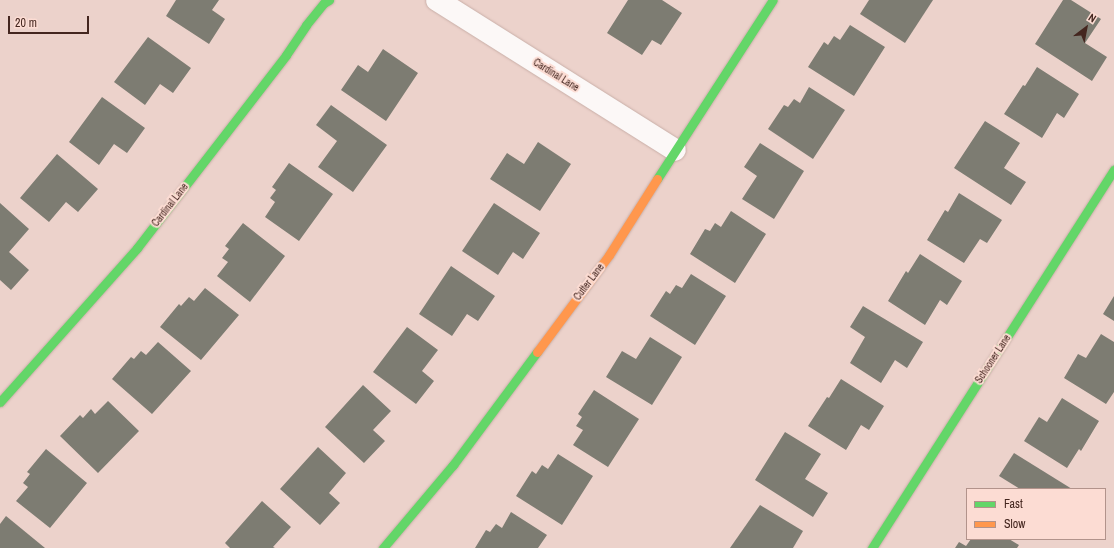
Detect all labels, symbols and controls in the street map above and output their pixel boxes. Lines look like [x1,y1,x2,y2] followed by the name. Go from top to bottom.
[10,8,91,34] scale bar
[1066,8,1106,48] north arrow
[1086,10,1099,25] text: N
[15,15,37,31] text: 20 m
[531,56,581,94] street label: Cardinal Lane
[149,181,191,229] street label: Cardinal Lane
[571,261,607,303] street label: Cutter Lane
[973,332,1013,386] street label: Schooner Lane
[966,488,1106,540] legend
[1004,496,1023,512] text: Fast
[1004,516,1025,532] text: Slow

